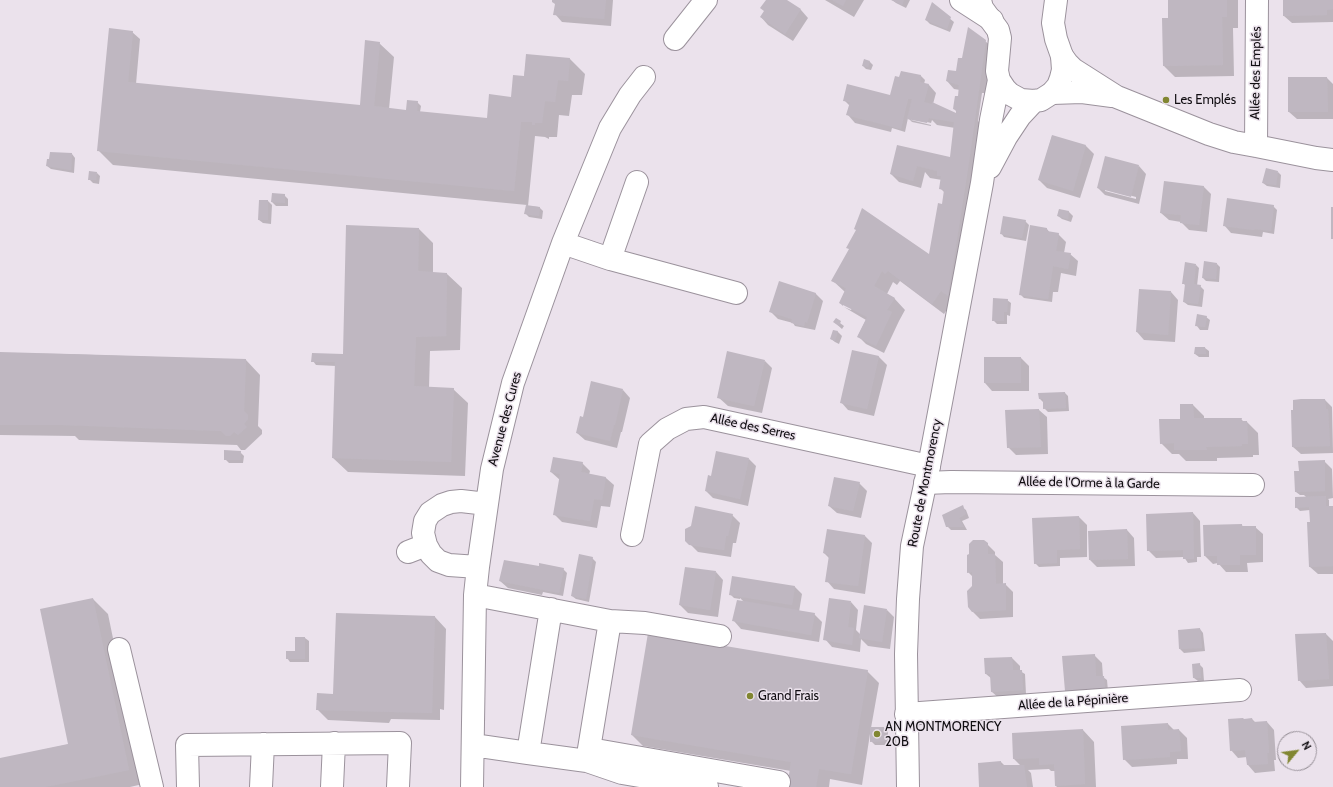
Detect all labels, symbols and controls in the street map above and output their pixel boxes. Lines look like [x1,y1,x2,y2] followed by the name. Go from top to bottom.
[1247,26,1265,120] street label: Allée des Emplés
[1174,92,1236,108] place label: Les Emplés
[1161,95,1171,105] marker: Les Emplés
[485,370,525,468] street label: Avenue des Cures
[709,410,797,444] street label: Allée des Serres
[905,418,945,548] street label: Route de Montmorency
[1018,474,1160,492] street label: Allée de l'Orme à la Garde
[758,688,819,704] place label: Grand Frais
[1017,690,1129,714] street label: Allée de la Pépinière
[745,691,755,701] marker: Grand Frais
[885,719,1001,750] place label: AN MONTMORENCY 20B
[872,729,882,739] marker: AN MONTMORENCY 20B
[1277,731,1317,771] north arrow
[1299,739,1315,752] text: N

